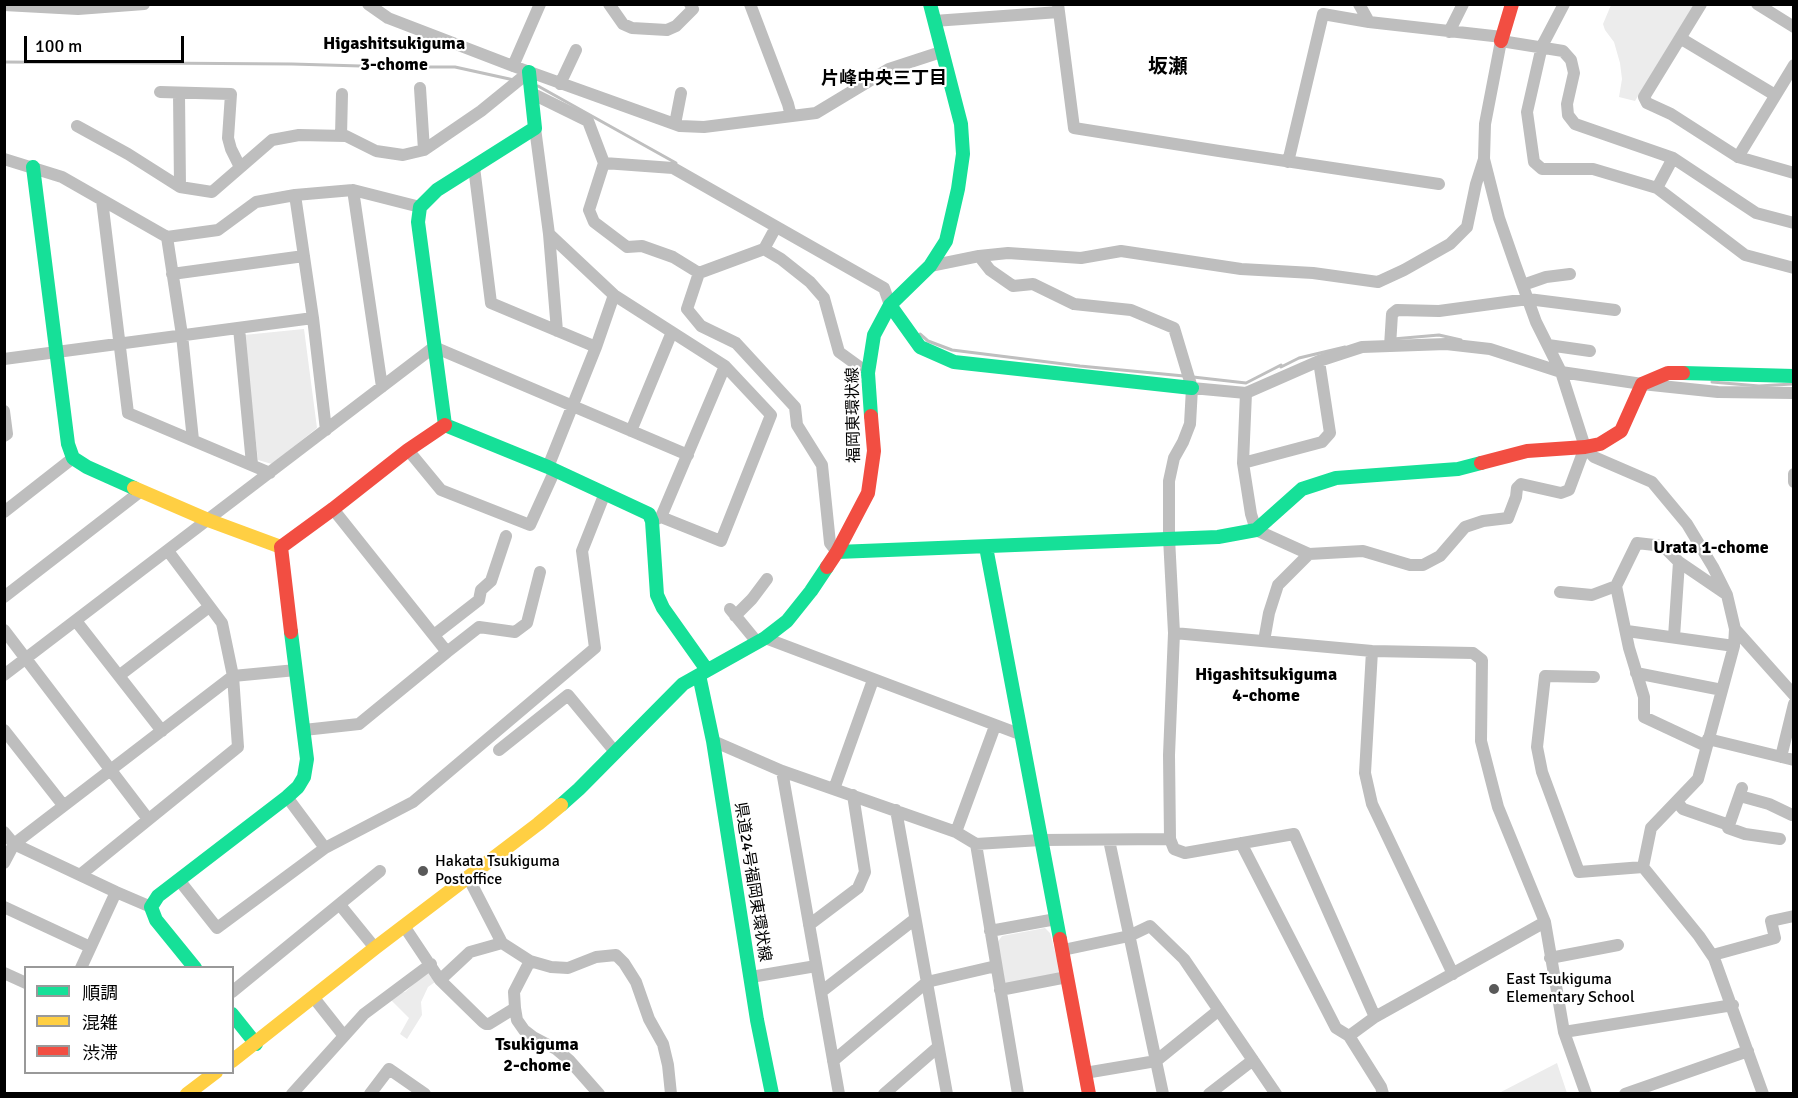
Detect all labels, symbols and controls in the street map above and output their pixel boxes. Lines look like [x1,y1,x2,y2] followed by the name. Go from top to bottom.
[27,24,188,62] scale bar
[323,33,465,76] district label: Higashitsukiguma 3-chome
[35,35,82,57] text: 100 m
[1148,56,1188,80] district label: 坂瀬
[821,68,947,90] district label: 片峰中央三丁目
[844,367,864,463] street label: 福岡東環状線
[1653,537,1769,559] district label: Urata 1-chome
[1195,664,1337,706] district label: Higashitsukiguma 4-chome
[730,801,774,963] street label: 県道24号福岡東環状線
[435,852,560,890] place label: Hakata Tsukiguma Postoffice
[416,864,430,878] marker: Hakata Tsukiguma Postoffice
[24,966,234,1074] legend
[1506,970,1635,1008] place label: East Tsukiguma Elementary School
[82,982,118,1004] text: 順調
[1487,982,1501,996] marker: East Tsukiguma Elementary School
[82,1012,118,1034] text: 混雑
[495,1034,579,1076] district label: Tsukiguma 2-chome
[82,1042,118,1064] text: 渋滞

